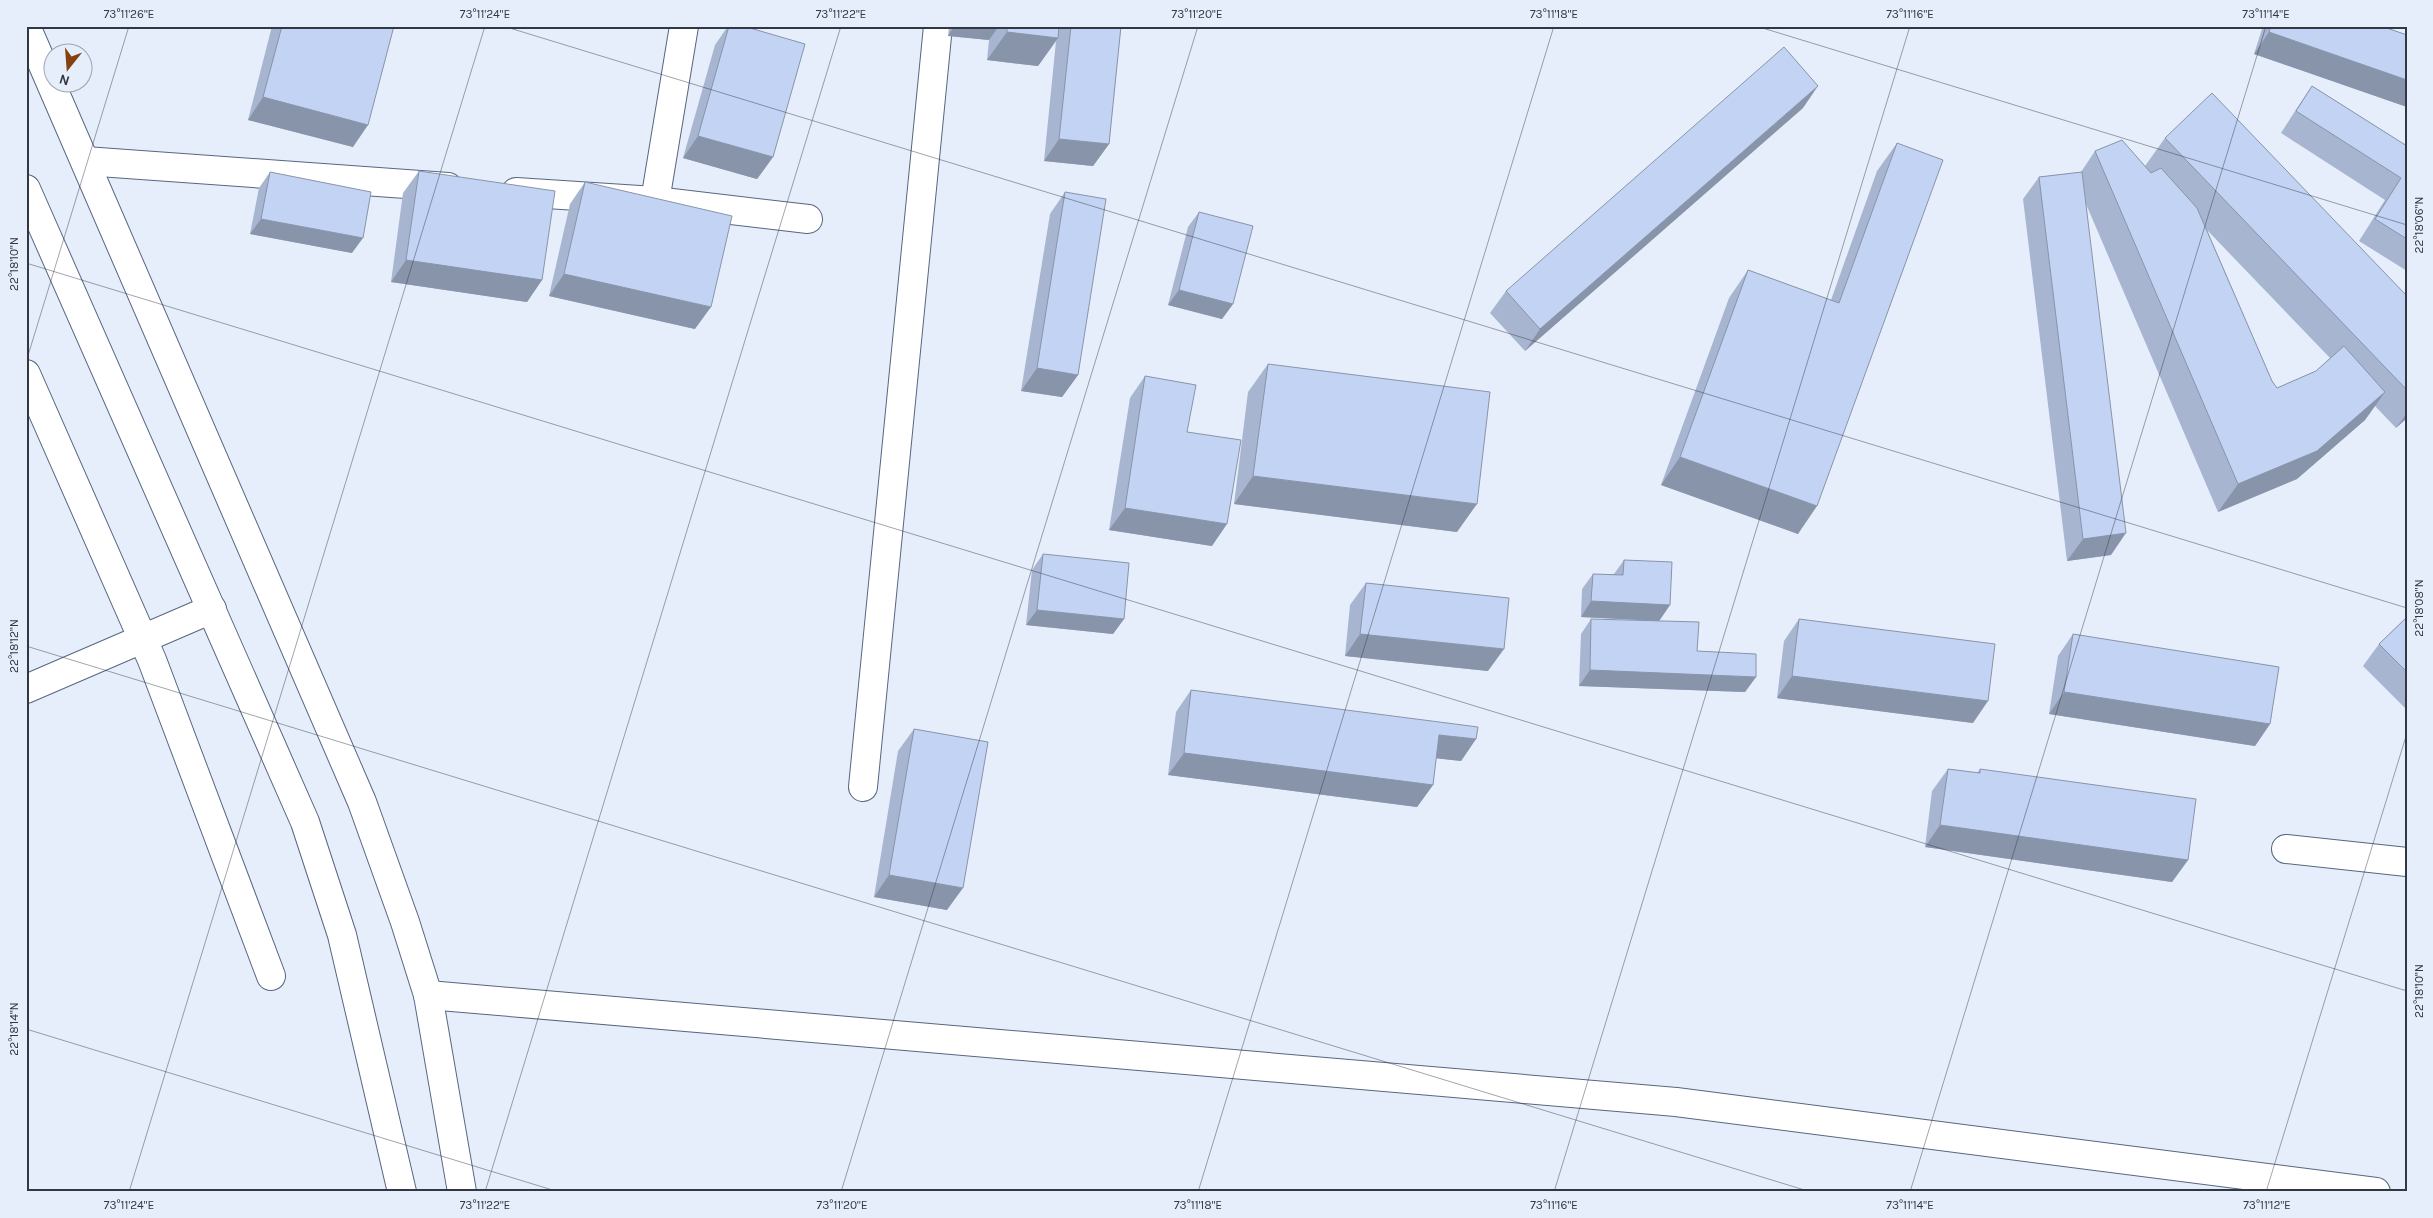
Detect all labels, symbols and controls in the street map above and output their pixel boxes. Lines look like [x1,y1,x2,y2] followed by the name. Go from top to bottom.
[104,7,154,21] text: 73°11'26"E
[460,7,510,21] text: 73°11'24"E
[816,7,866,21] text: 73°11'22"E
[1172,7,1222,21] text: 73°11'20"E
[1530,7,1578,21] text: 73°11'18"E
[1886,7,1934,21] text: 73°11'16"E
[2242,7,2290,21] text: 73°11'14"E
[42,42,92,92] north arrow
[57,70,72,90] text: N
[2412,197,2426,253] text: 22°18'06"N
[7,237,21,291] text: 22°18'10"N
[2412,579,2426,637] text: 22°18'08"N
[7,619,21,673] text: 22°18'12"N
[2412,964,2426,1018] text: 22°18'10"N
[7,1002,21,1056] text: 22°18'14"N
[104,1198,154,1212] text: 73°11'24"E
[460,1198,510,1212] text: 73°11'22"E
[817,1198,867,1212] text: 73°11'20"E
[1174,1198,1222,1212] text: 73°11'18"E
[1530,1198,1578,1212] text: 73°11'16"E
[1886,1198,1934,1212] text: 73°11'14"E
[2243,1198,2291,1212] text: 73°11'12"E

